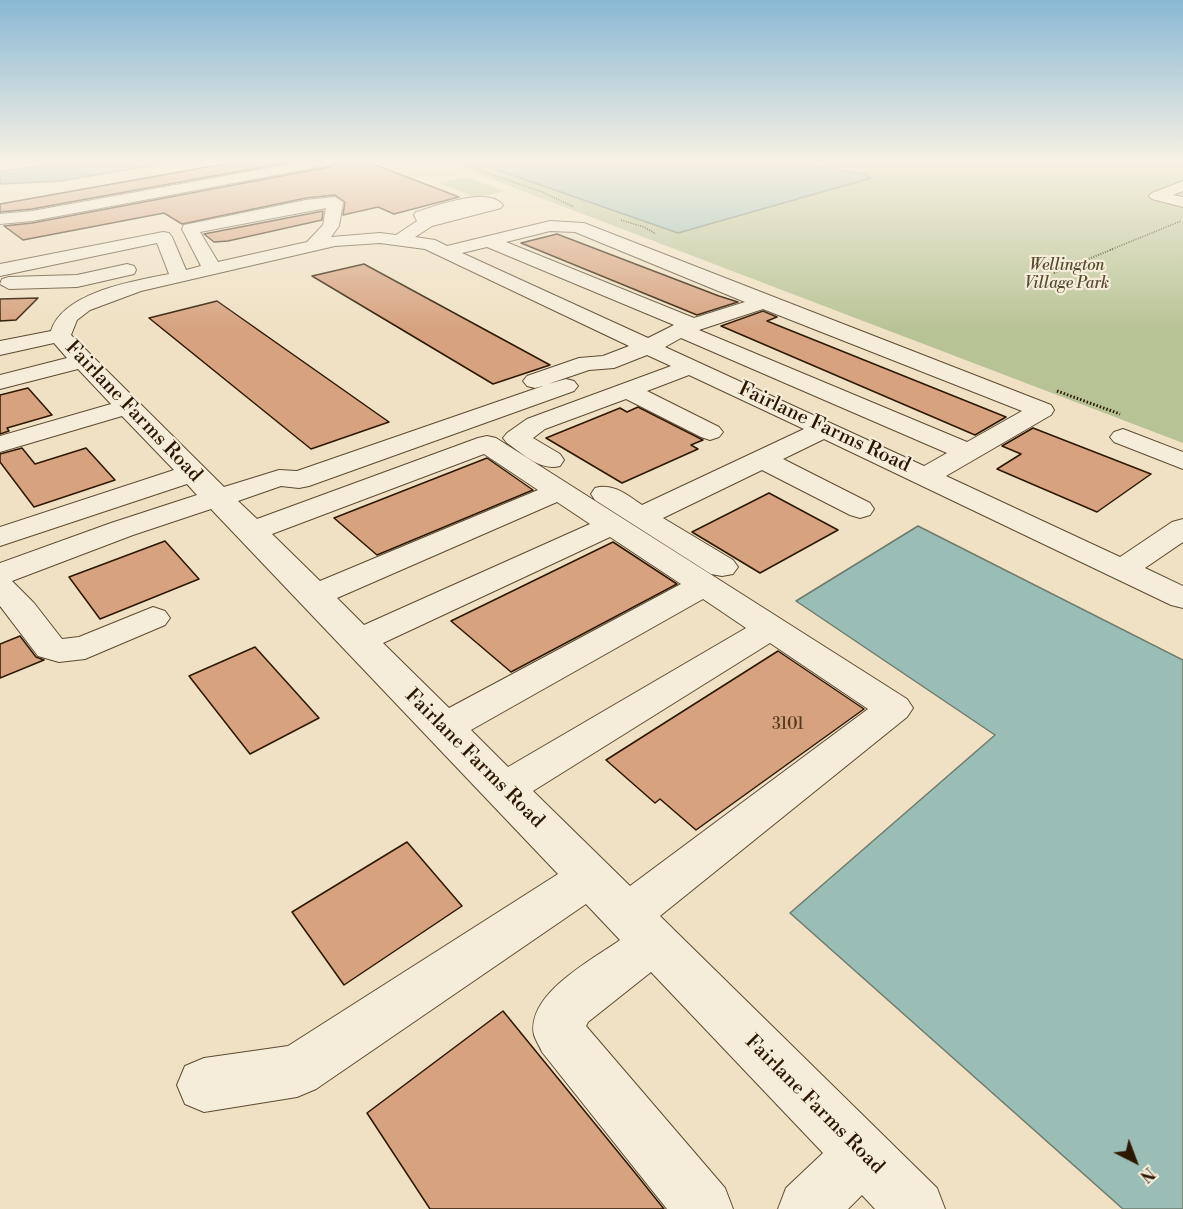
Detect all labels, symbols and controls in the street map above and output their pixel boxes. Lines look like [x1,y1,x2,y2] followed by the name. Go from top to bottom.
[1025,256,1109,294] park label: Wellington Village Park
[59,336,207,488] street label: Fairlane Farms Road
[734,378,914,478] street label: Fairlane Farms Road
[399,684,549,834] street label: Fairlane Farms Road
[772,715,804,735] house number: 3101
[739,1030,889,1180] street label: Fairlane Farms Road
[1105,1131,1165,1191] north arrow
[1136,1163,1158,1186] text: N

